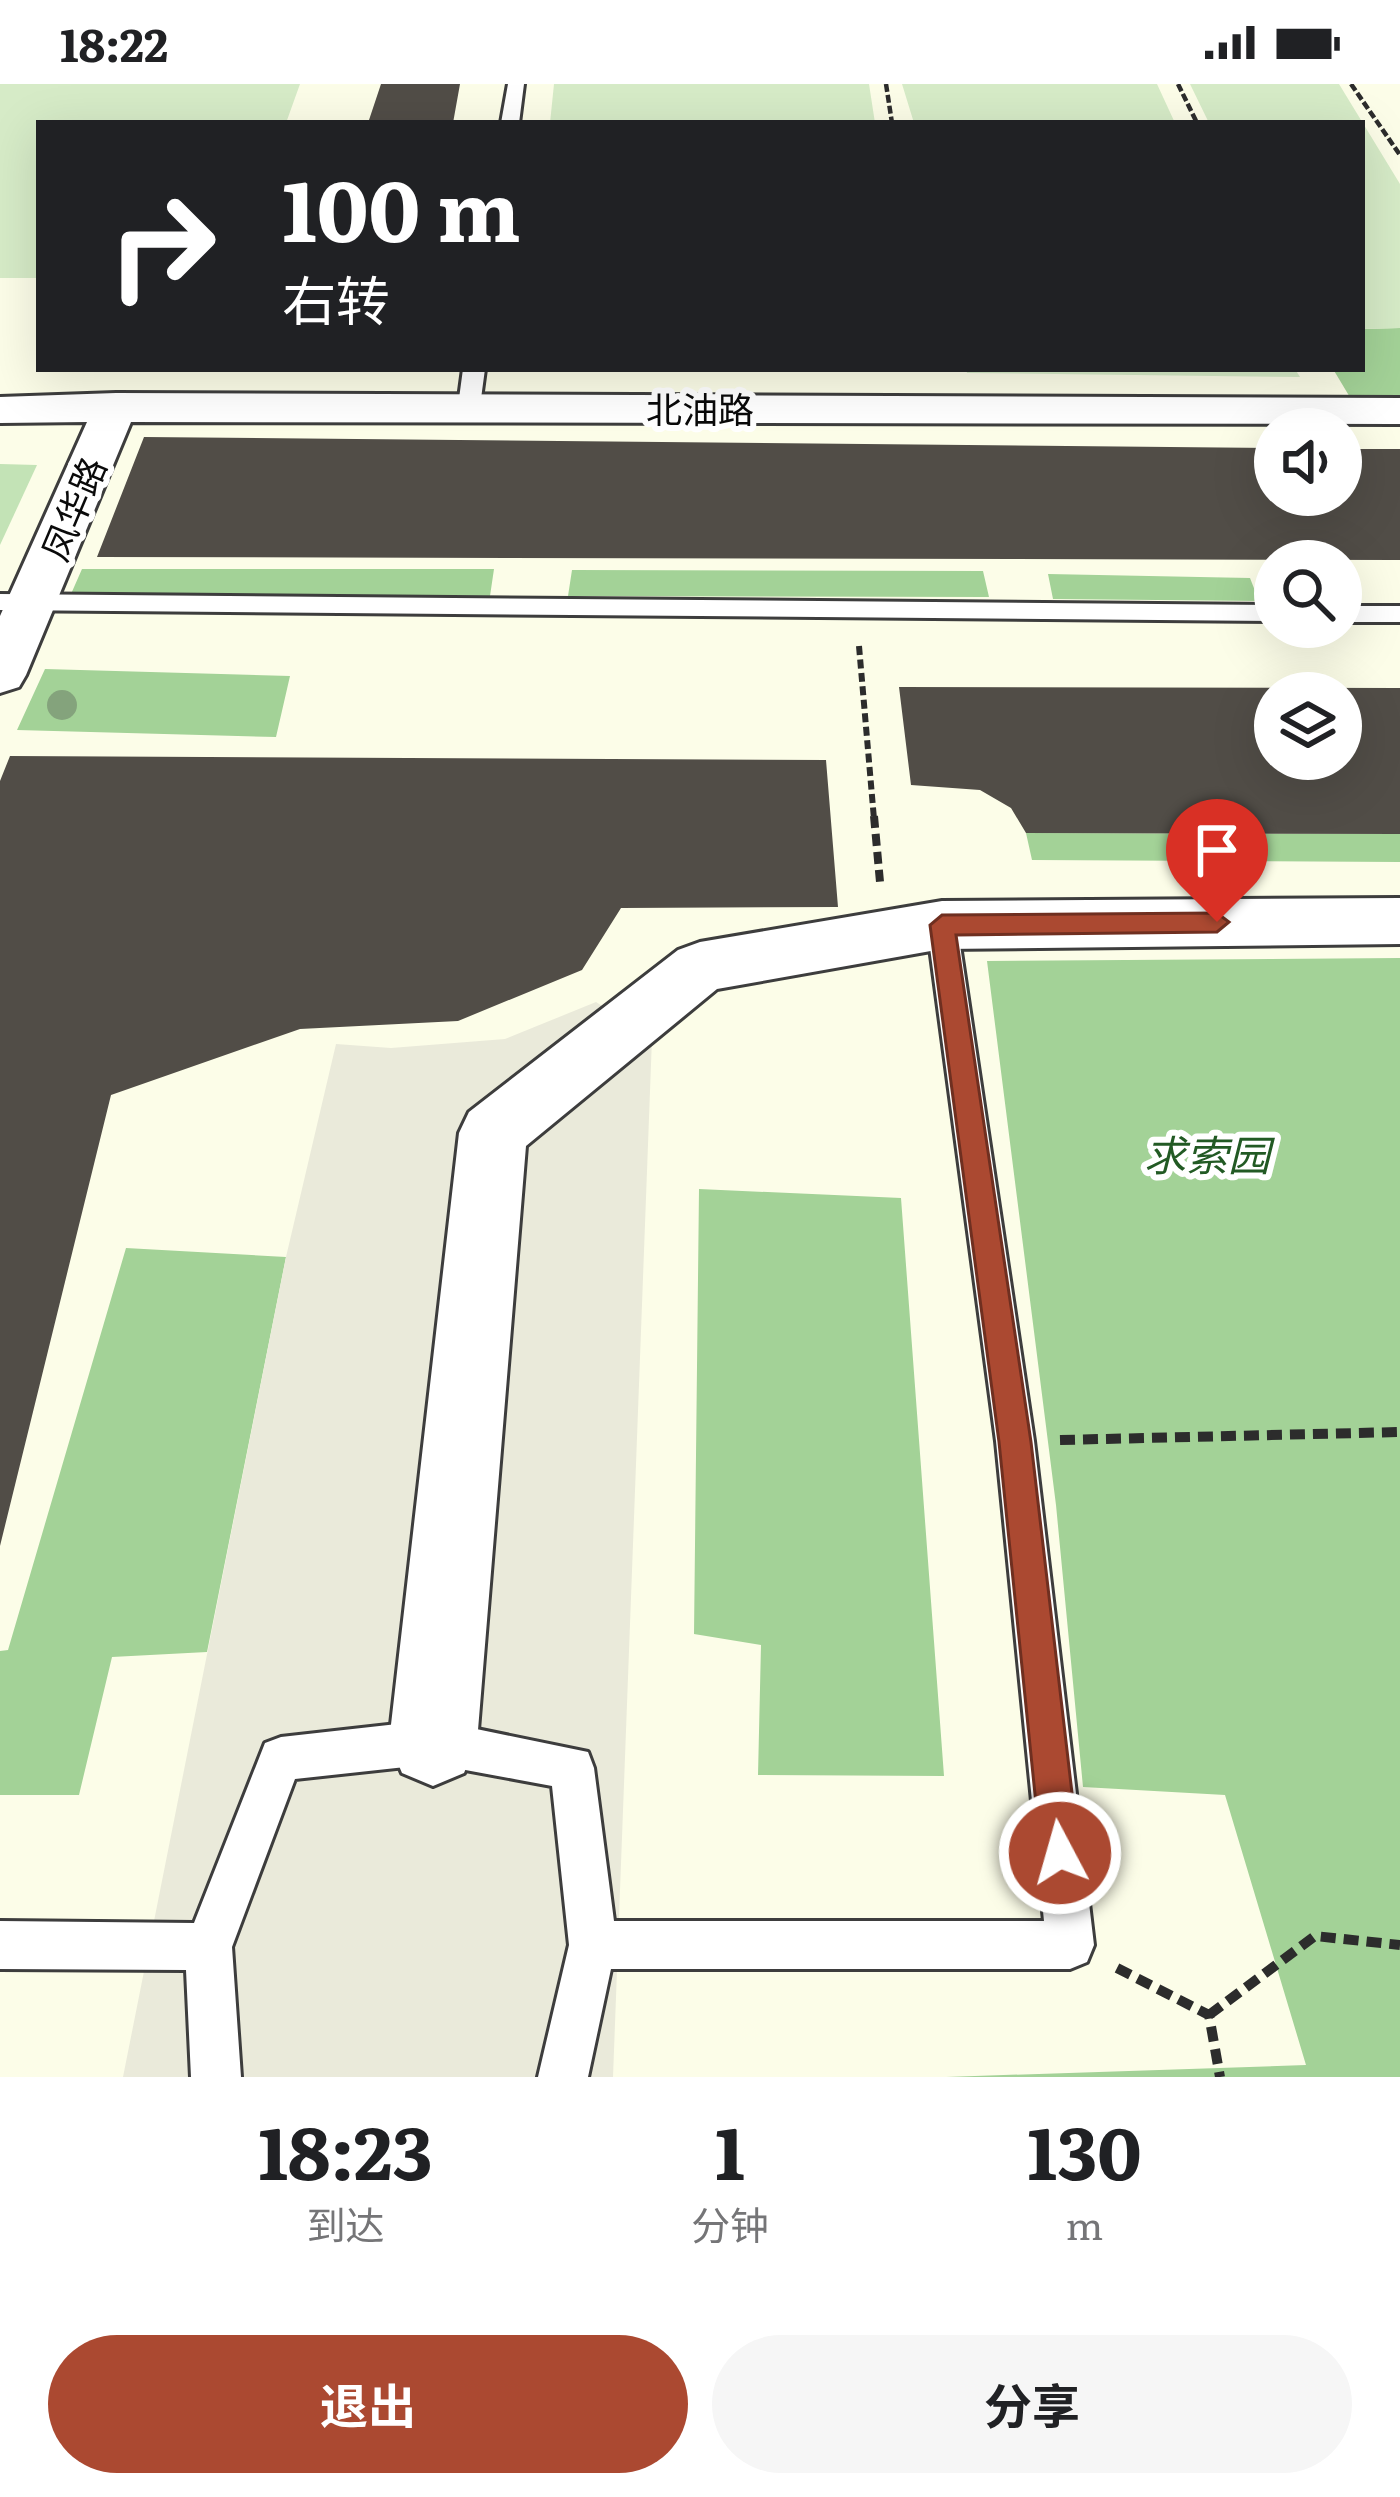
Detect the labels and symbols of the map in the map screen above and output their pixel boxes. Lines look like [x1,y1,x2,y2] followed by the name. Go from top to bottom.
[646,381,754,434] street label: 北油路
[27,448,117,568] street label: 凤华路
[1166,799,1268,922] pin
[1144,1122,1275,1184] park label: 求索园
[997,1790,1123,1916] position arrow

